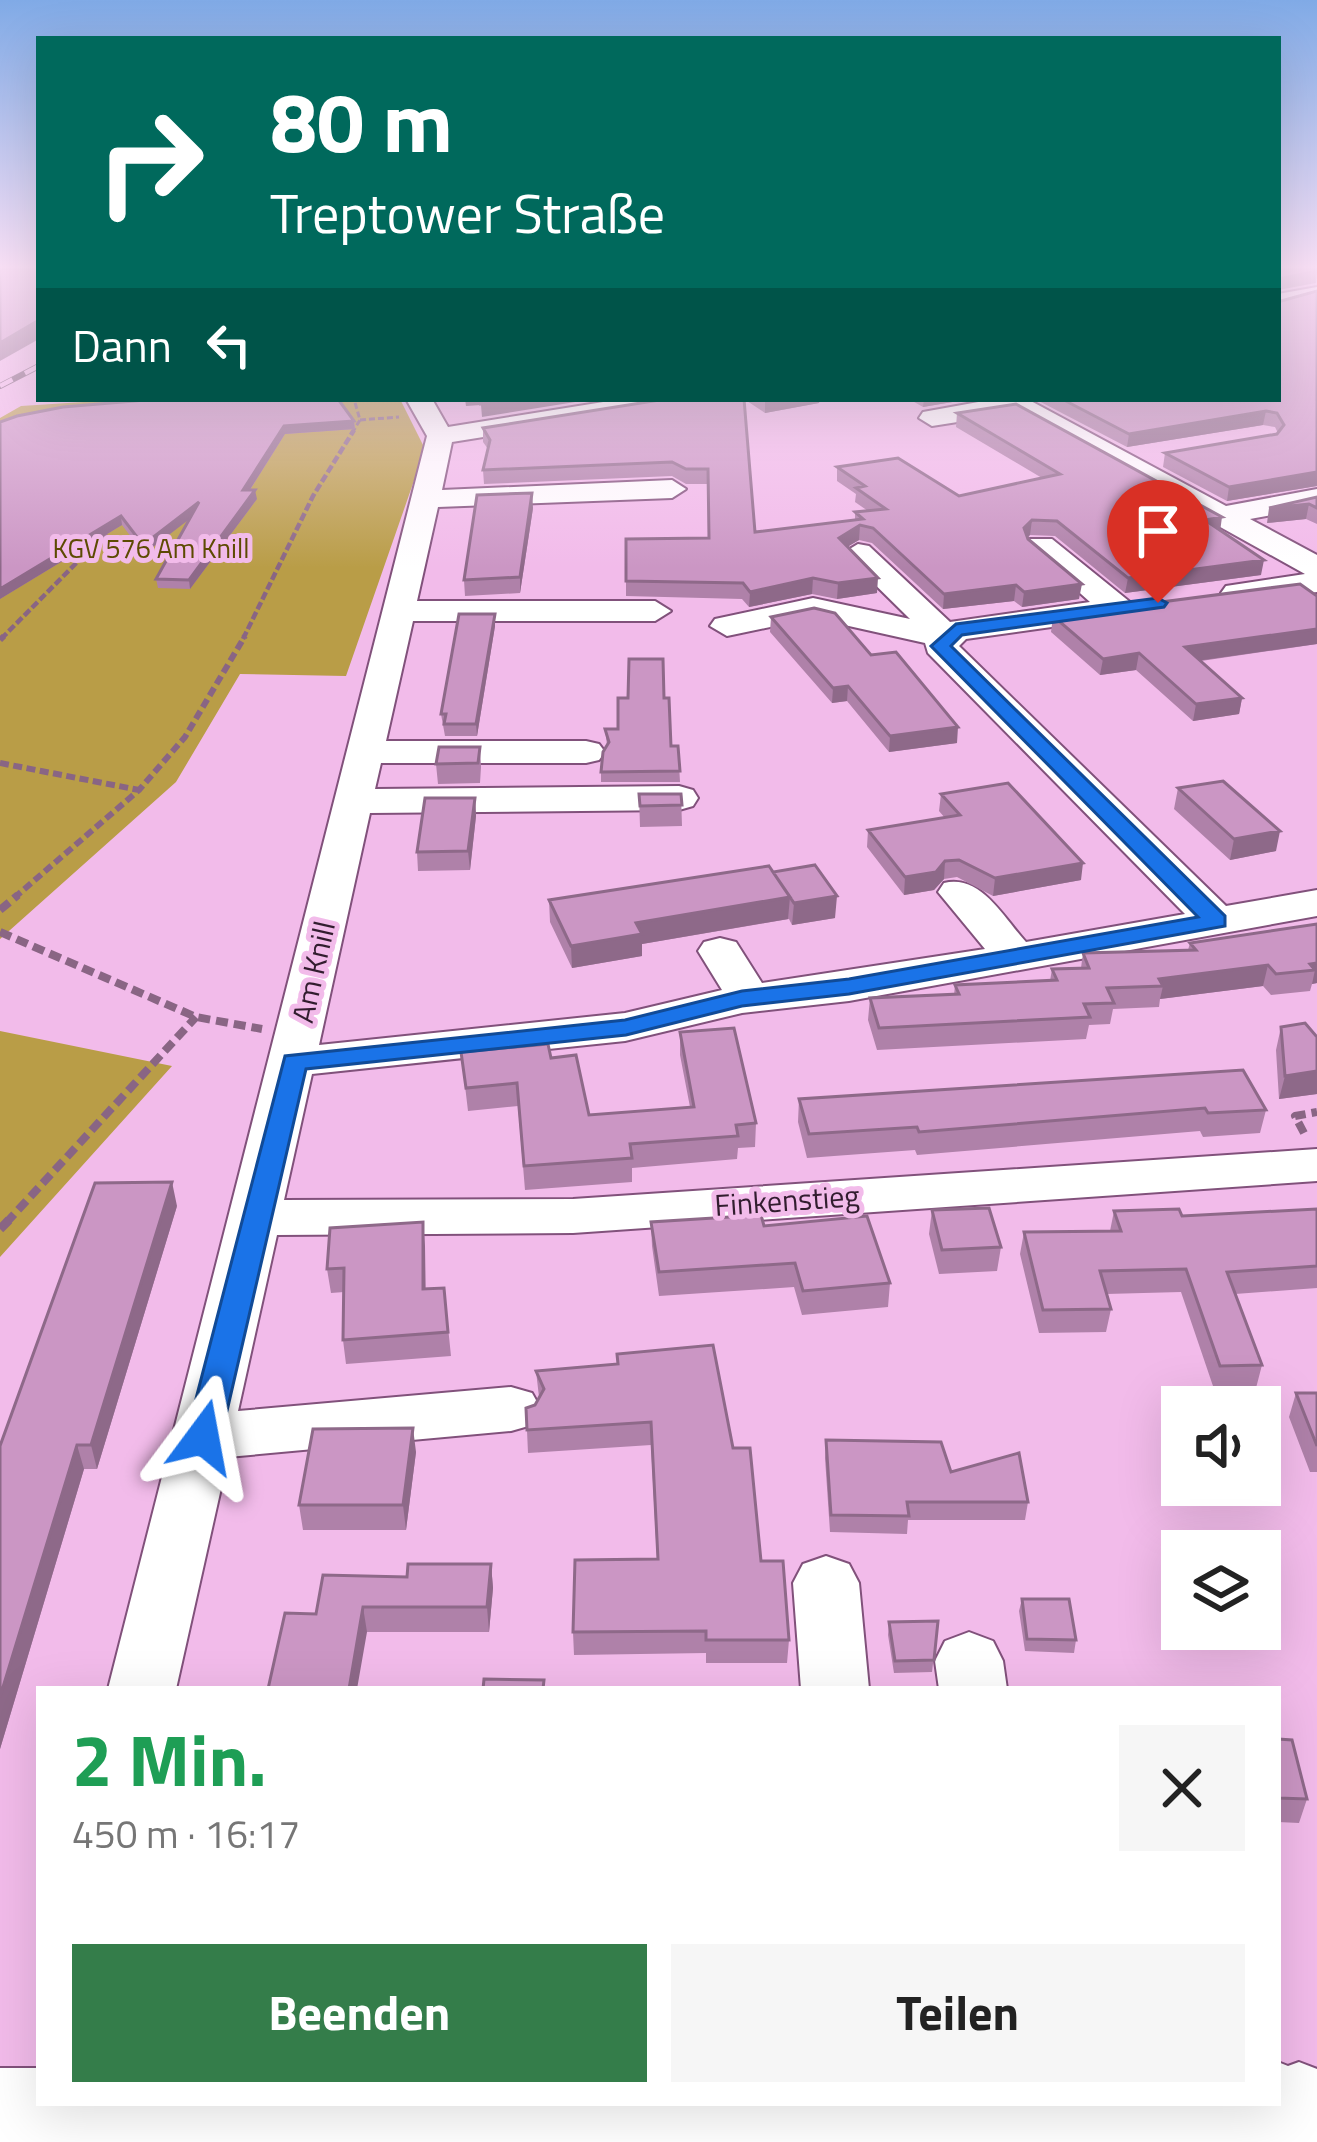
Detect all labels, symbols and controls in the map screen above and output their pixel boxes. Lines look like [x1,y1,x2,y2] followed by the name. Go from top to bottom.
[270,57,453,185] text: 80 m
[72,84,228,240] icon: right
[270,172,665,254] text: Treptower Straße
[72,311,172,379] text: Dann
[196,312,262,378] icon: left
[1107,480,1209,603] pin
[1125,498,1191,564] icon: arrive
[52,527,250,568] park label: KGV 576 Am Knill
[279,916,347,1027] street label: Am Knill
[713,1172,861,1228] street label: Finkenstieg
[140,1374,266,1500] position arrow
[1161,1386,1281,1650] map controls
[1161,1386,1281,1506] button: sound
[1161,1530,1281,1650] button: layers
[72,1704,267,1814] text: 2 Min.
[1119,1725,1245,1851] button: close
[72,1804,300,1863] text: 450 m · 16:17
[72,1944,647,2082] button: Beenden
[671,1944,1245,2082] button: Teilen

